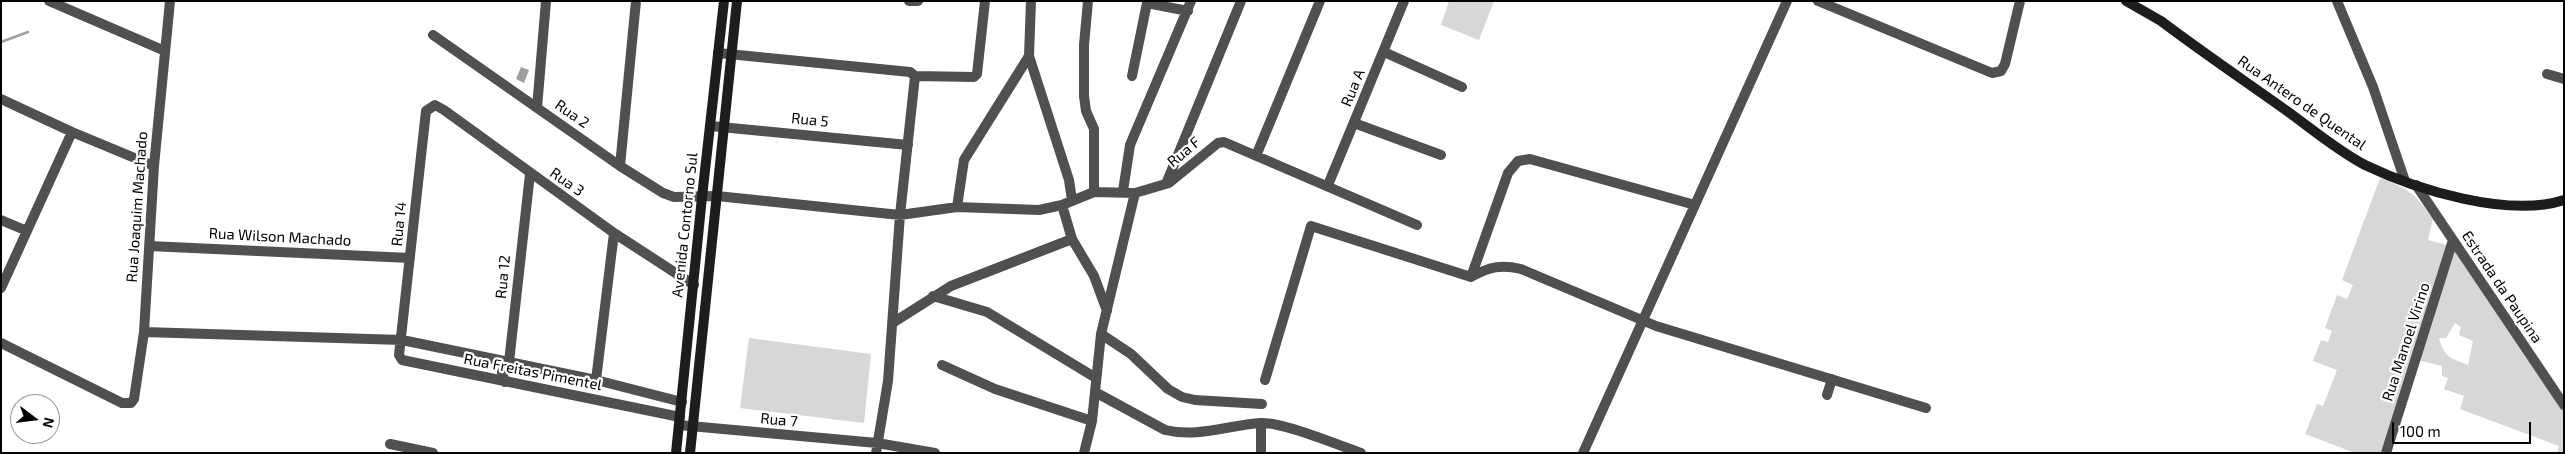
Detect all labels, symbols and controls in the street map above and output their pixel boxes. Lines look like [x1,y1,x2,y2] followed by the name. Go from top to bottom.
[2234,52,2370,154] street label: Rua Antero de Quental
[1337,67,1369,109] street label: Rua A
[551,96,593,132] street label: Rua 2
[790,109,830,131] street label: Rua 5
[123,131,151,283] street label: Rua Joaquim Machado
[1164,133,1204,171] street label: Rua F
[668,152,702,298] street label: Avenida Contorno Sul
[546,164,588,200] street label: Rua 3
[388,201,410,247] street label: Rua 14
[208,224,352,250] street label: Rua Wilson Machado
[2458,228,2546,346] street label: Estrada da Paupina
[492,254,514,300] street label: Rua 12
[2378,280,2434,404] street label: Rua Manoel Virino
[462,350,604,394] street label: Rua Freitas Pimentel
[10,394,60,444] north arrow
[760,409,798,431] street label: Rua 7
[2395,412,2534,444] scale bar
[39,416,59,430] text: N
[2400,422,2441,440] text: 100 m

